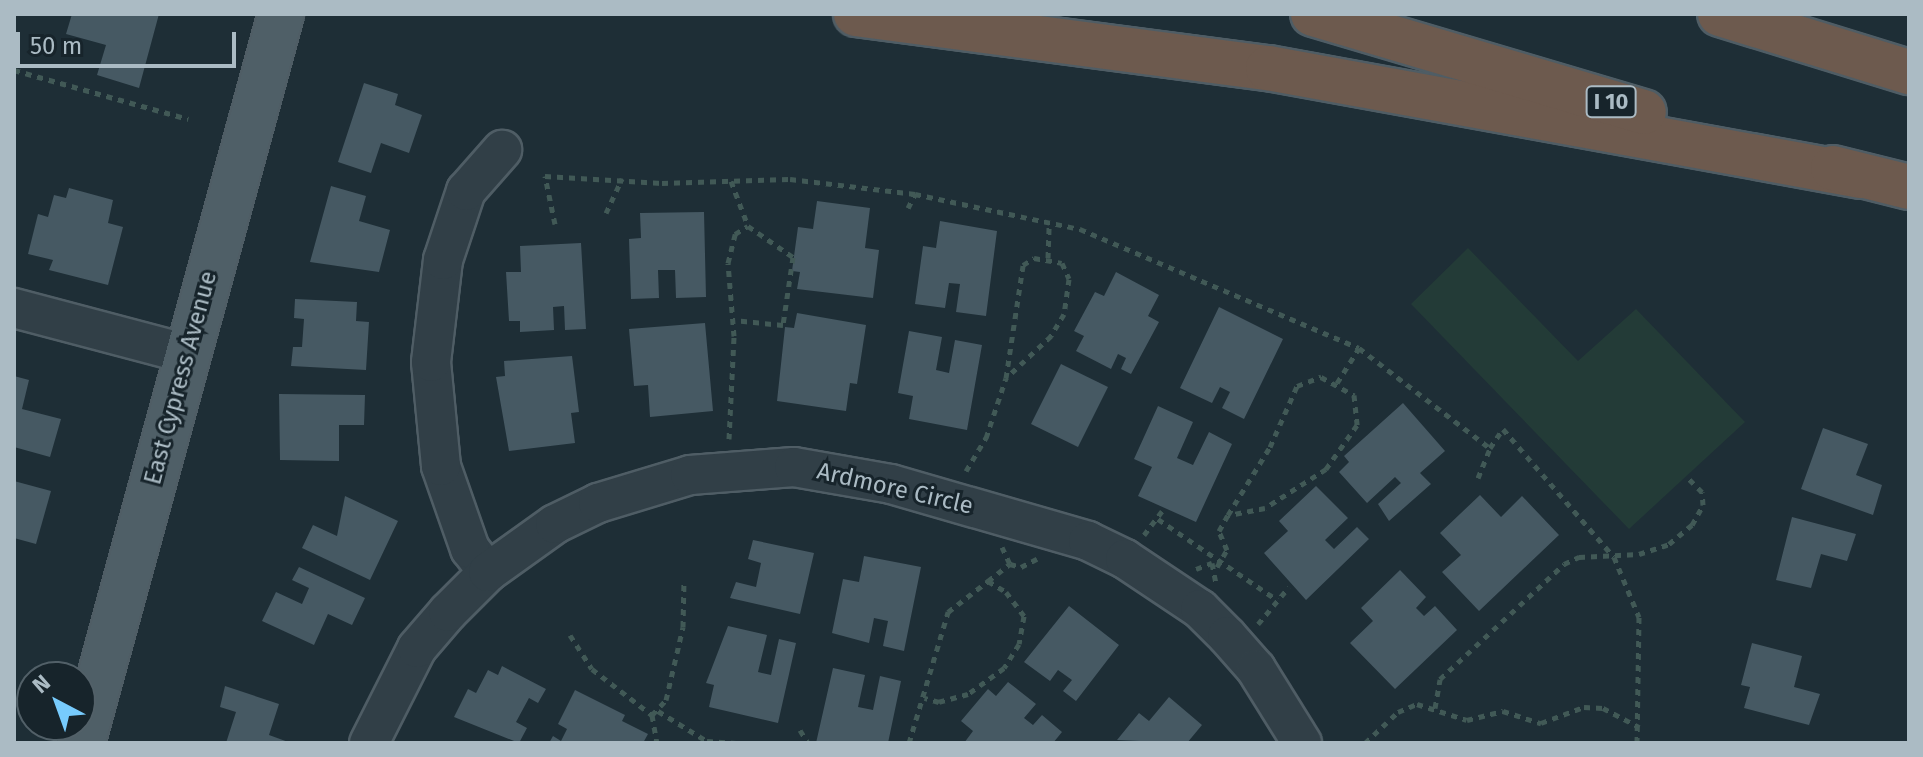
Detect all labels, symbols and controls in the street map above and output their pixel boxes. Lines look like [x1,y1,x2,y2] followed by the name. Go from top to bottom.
[20,16,240,66] scale bar
[30,32,82,60] text: 50 m
[1585,84,1637,120] road number: I 10
[139,268,223,488] street label: East Cypress Avenue
[814,457,976,521] street label: Ardmore Circle
[16,661,96,741] north arrow
[27,669,56,699] text: N

